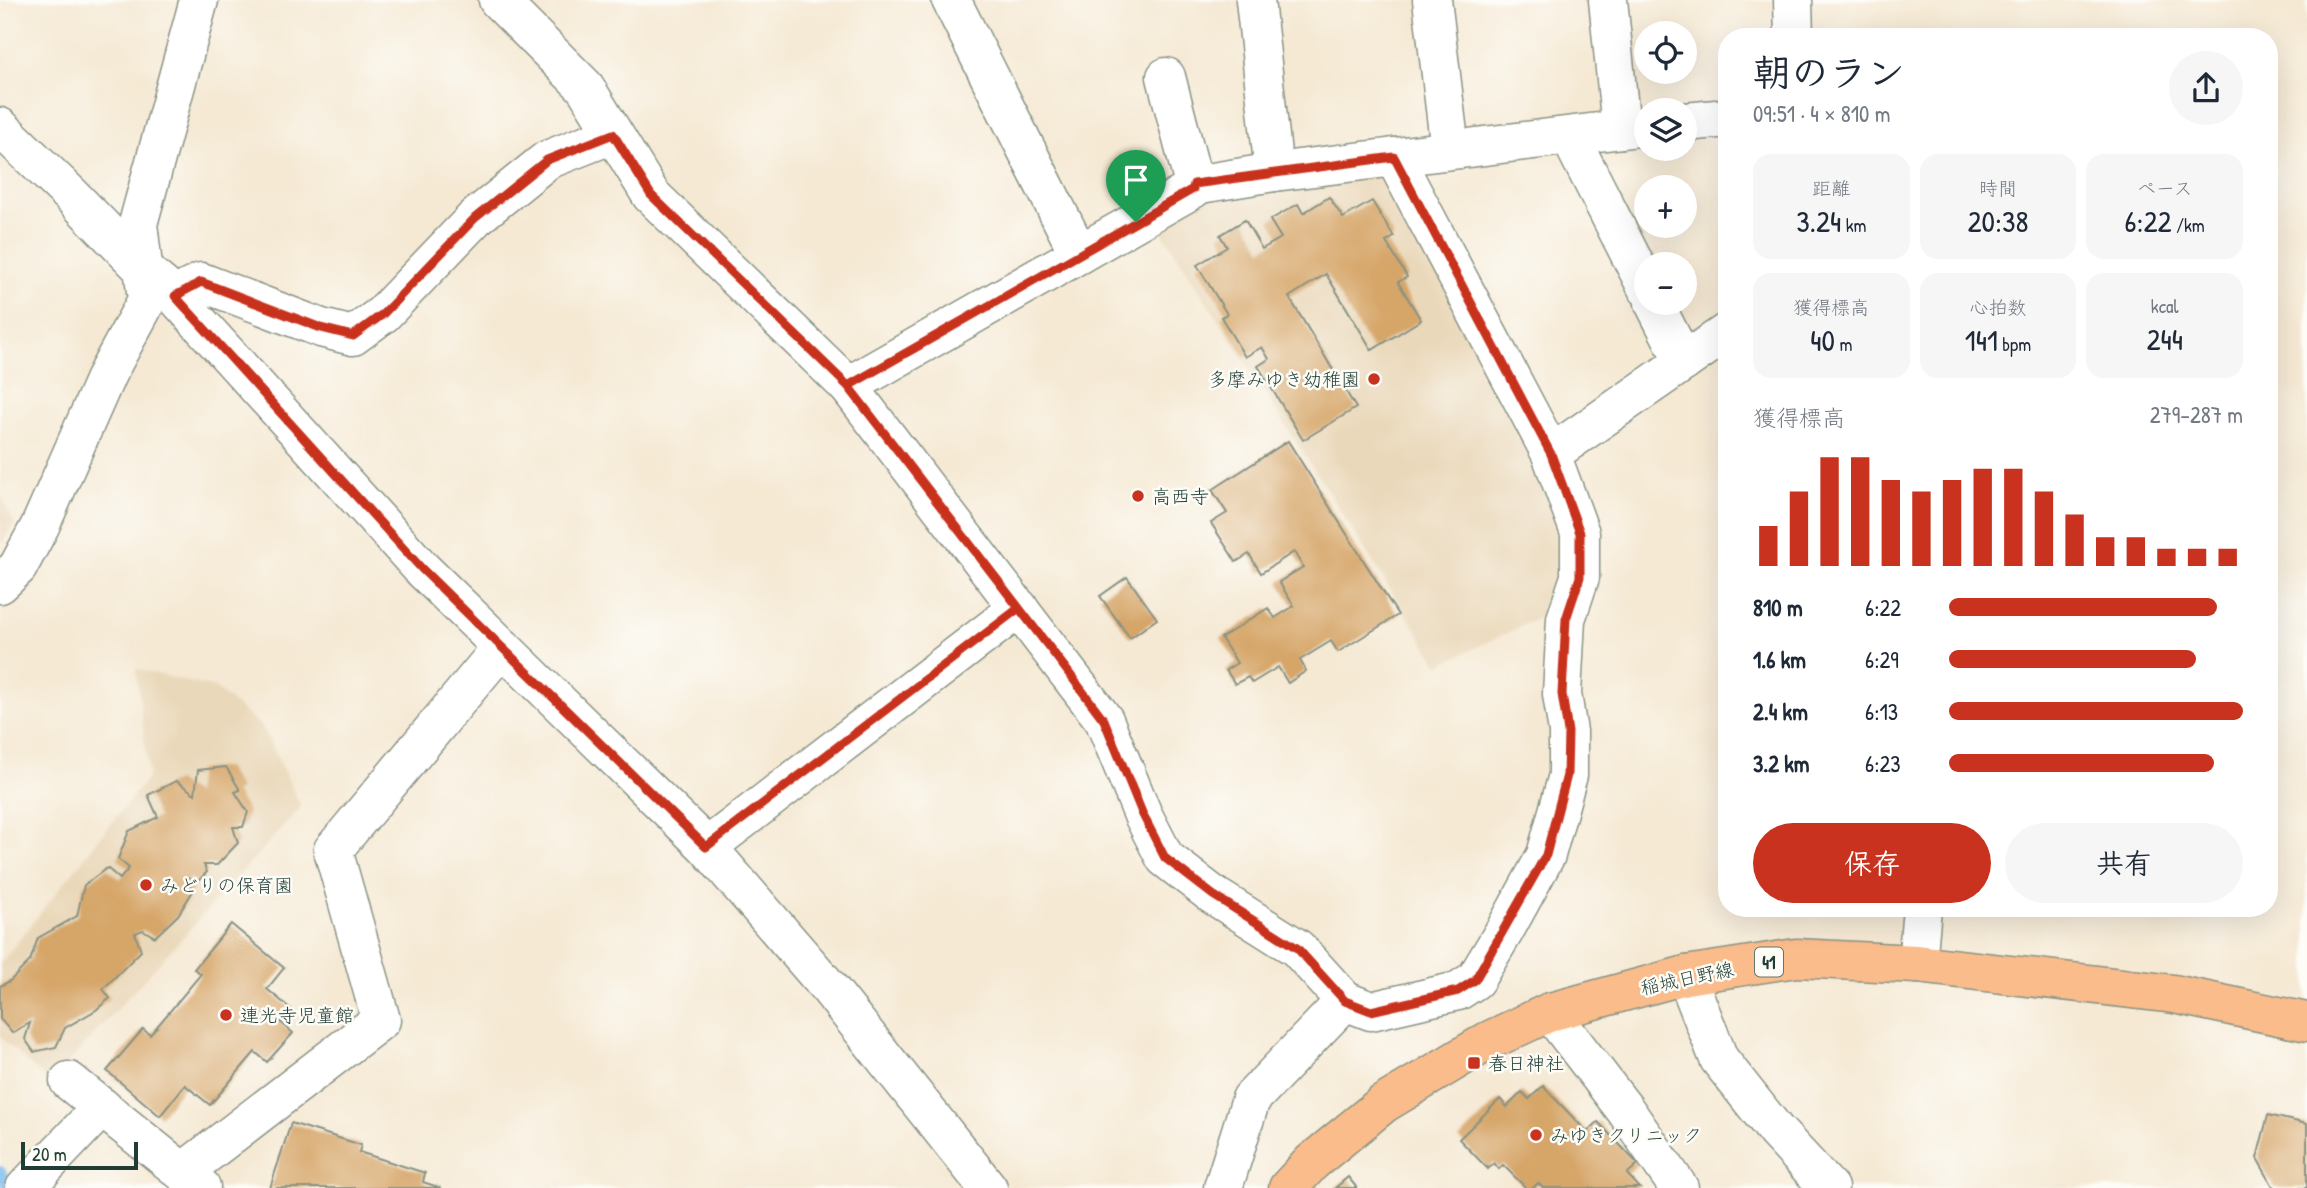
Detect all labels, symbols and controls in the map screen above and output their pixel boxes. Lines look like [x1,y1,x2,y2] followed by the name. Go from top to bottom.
[1634,21,1697,315] map controls
[1634,21,1697,84] button: locate
[1753,46,1905,98] text: 朝のラン
[2169,51,2243,125] button: share
[1634,98,1697,161] button: layers
[1753,98,1890,129] text: 09:51 · 4 × 810 m
[1106,150,1166,222] pin
[1117,161,1155,199] icon: arrive
[1634,175,1697,238] button: +
[1812,175,1850,201] text: 距離
[1979,175,2017,201] text: 時間
[2137,175,2193,201] text: ペース
[1796,201,1841,241] text: 3.24
[1968,201,2028,241] text: 20:38
[2125,201,2172,241] text: 6:22
[1841,212,1867,238] text: km
[2172,212,2205,238] text: /km
[1634,252,1697,315] button: −
[2151,293,2179,319] text: kcal
[1793,294,1869,320] text: 獲得標高
[1969,294,2027,320] text: 心拍数
[2146,319,2183,359] text: 244
[1810,320,1835,360] text: 40
[1965,320,1998,360] text: 141
[1835,331,1852,357] text: m
[1998,331,2031,357] text: bpm
[1208,366,1360,392] place label: 多摩みゆき幼稚園
[1366,371,1382,387] marker: 多摩みゆき幼稚園
[2150,399,2243,430] text: 279–287 m
[1753,402,1845,433] text: 獲得標高
[1152,483,1209,509] place label: 高西寺
[1130,488,1146,504] marker: 高西寺
[1753,592,1803,623] text: 810 m
[1865,592,1901,623] text: 6:22
[1753,644,1806,675] text: 1.6 km
[1865,644,1899,675] text: 6:29
[1753,696,1808,727] text: 2.4 km
[1865,696,1898,727] text: 6:13
[1753,748,1809,779] text: 3.2 km
[1865,748,1901,779] text: 6:23
[1753,823,1991,903] button: 保存
[2005,823,2243,903] button: 共有
[160,872,293,898] place label: みどりの保育園
[138,877,154,893] marker: みどりの保育園
[1755,947,1783,976] road number: 41
[1638,955,1736,1001] street label: 稲城日野線
[240,1002,354,1028] place label: 連光寺児童館
[218,1007,234,1023] marker: 連光寺児童館
[1488,1050,1564,1076] place label: 春日神社
[1466,1055,1482,1071] marker: 春日神社
[1550,1122,1702,1148] place label: みゆきクリニック
[1528,1127,1544,1143] marker: みゆきクリニック
[21,1139,138,1171] scale bar
[32,1141,67,1167] text: 20 m

